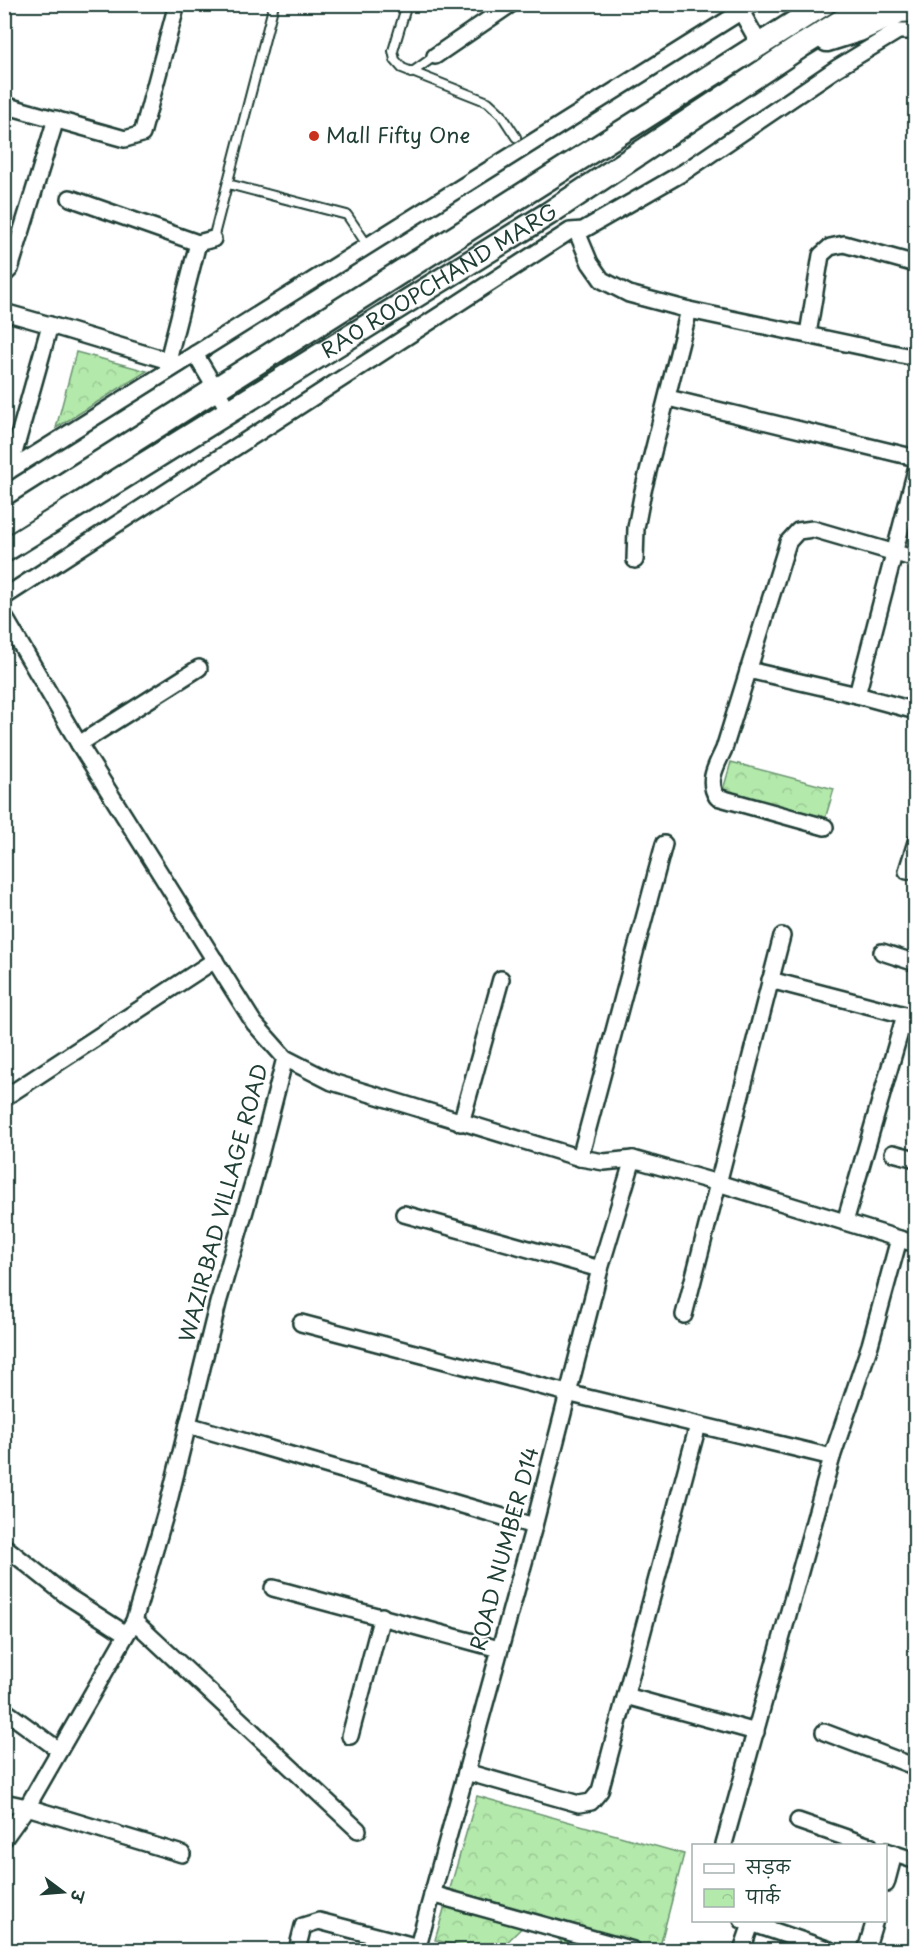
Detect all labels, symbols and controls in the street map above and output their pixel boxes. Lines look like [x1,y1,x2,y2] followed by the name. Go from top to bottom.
[326,118,470,150] place label: Mall Fifty One
[307,129,321,143] marker: Mall Fifty One
[314,194,563,365] street label: RAO ROOPCHAND MARG
[169,1060,275,1345] street label: WAZIRBAD VILLAGE ROAD
[460,1443,546,1654] street label: ROAD NUMBER D14
[692,1844,887,1922] legend
[745,1853,791,1880] text: सड़क
[33,1862,93,1922] north arrow
[745,1883,781,1910] text: पार्क
[65,1886,92,1906] text: उ

